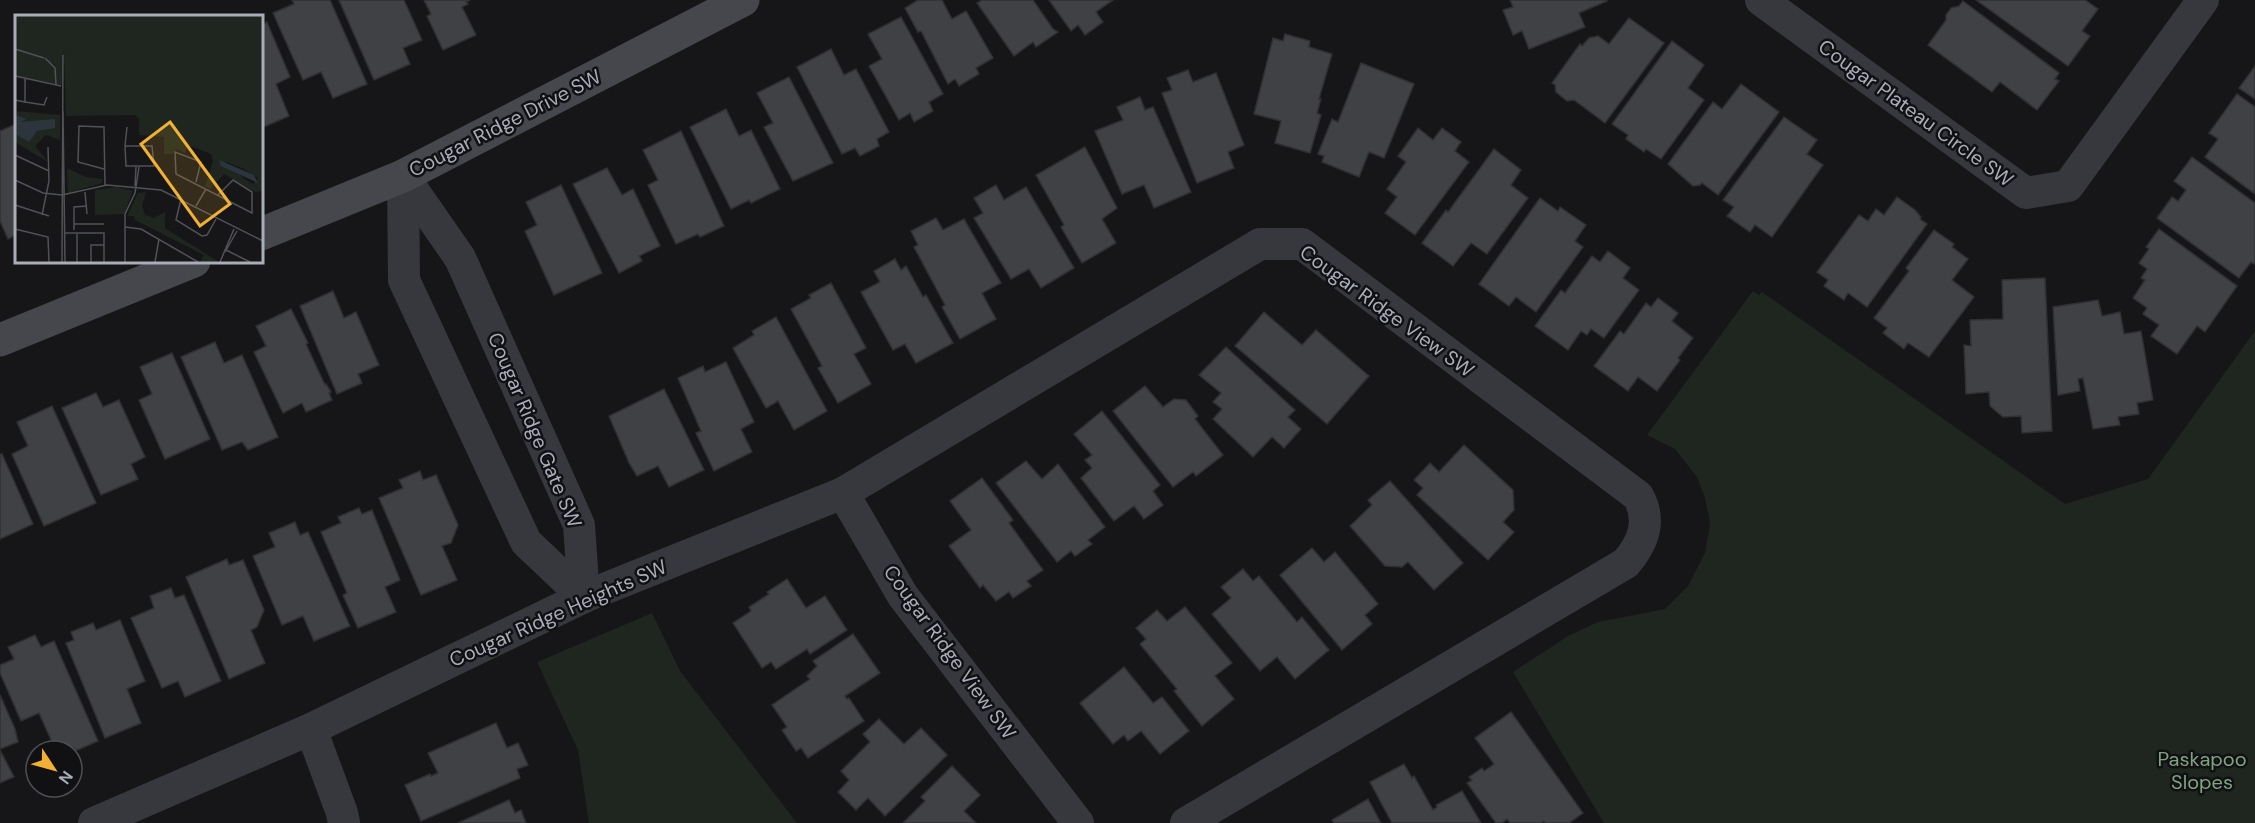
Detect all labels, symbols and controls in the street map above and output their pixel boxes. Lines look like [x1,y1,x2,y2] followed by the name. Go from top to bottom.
[15,15,262,262] inset map
[1813,33,2019,193] street label: Cougar Plateau Circle SW
[404,63,606,183] street label: Cougar Ridge Drive SW
[1295,239,1479,383] street label: Cougar Ridge View SW
[482,328,588,532] street label: Cougar Ridge Gate SW
[445,553,671,673] street label: Cougar Ridge Heights SW
[878,560,1022,744] street label: Cougar Ridge View SW
[24,739,84,799] north arrow
[2157,746,2247,795] park label: Paskapoo Slopes
[54,767,78,788] text: N

